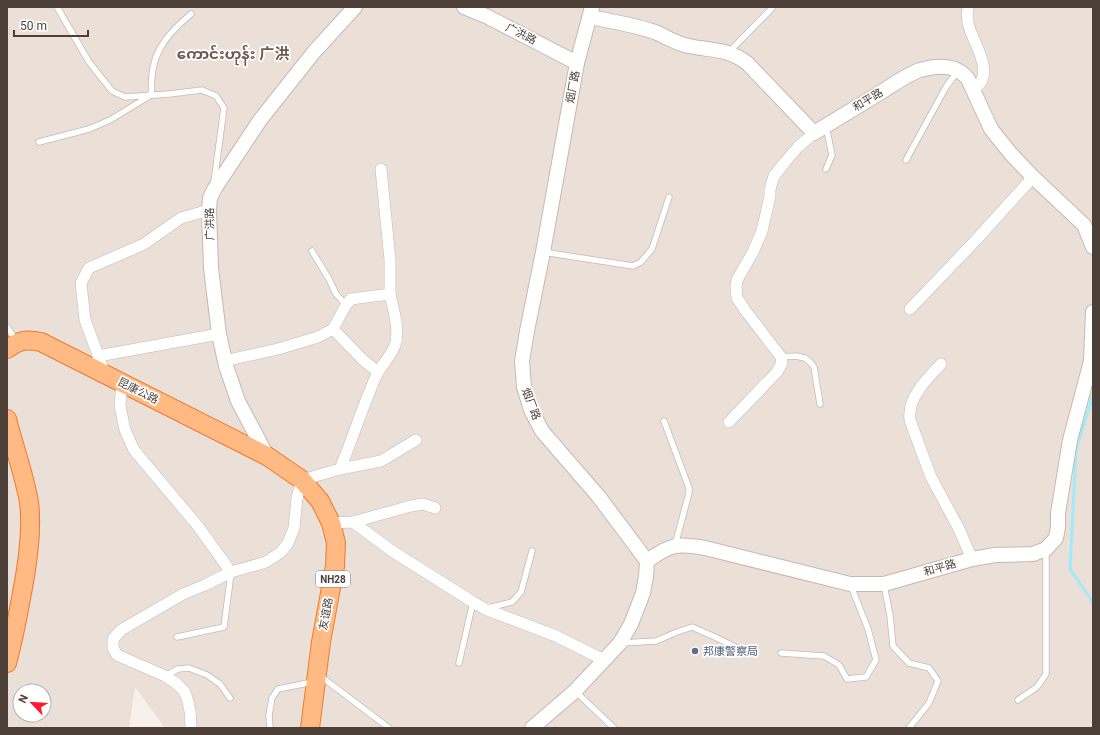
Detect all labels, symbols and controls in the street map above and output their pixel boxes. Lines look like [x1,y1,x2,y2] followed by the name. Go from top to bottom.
[14,12,88,38] scale bar
[20,19,47,33] text: 50 m
[503,21,539,47] street label: 广洪路
[177,44,289,66] district label: ကောင်းဟုန်း 广洪
[564,70,582,104] street label: 烟厂路
[851,86,885,114] street label: 和平路
[203,207,217,241] street label: 广洪路
[115,375,161,407] street label: 昆康公路
[519,386,543,422] street label: 烟厂路
[922,557,958,579] street label: 和平路
[316,571,350,587] road number: NH28
[316,597,336,631] street label: 友谊路
[703,645,758,658] place label: 邦康警察局
[690,646,700,656] marker: 邦康警察局
[12,683,52,723] north arrow
[16,693,31,705] text: N

